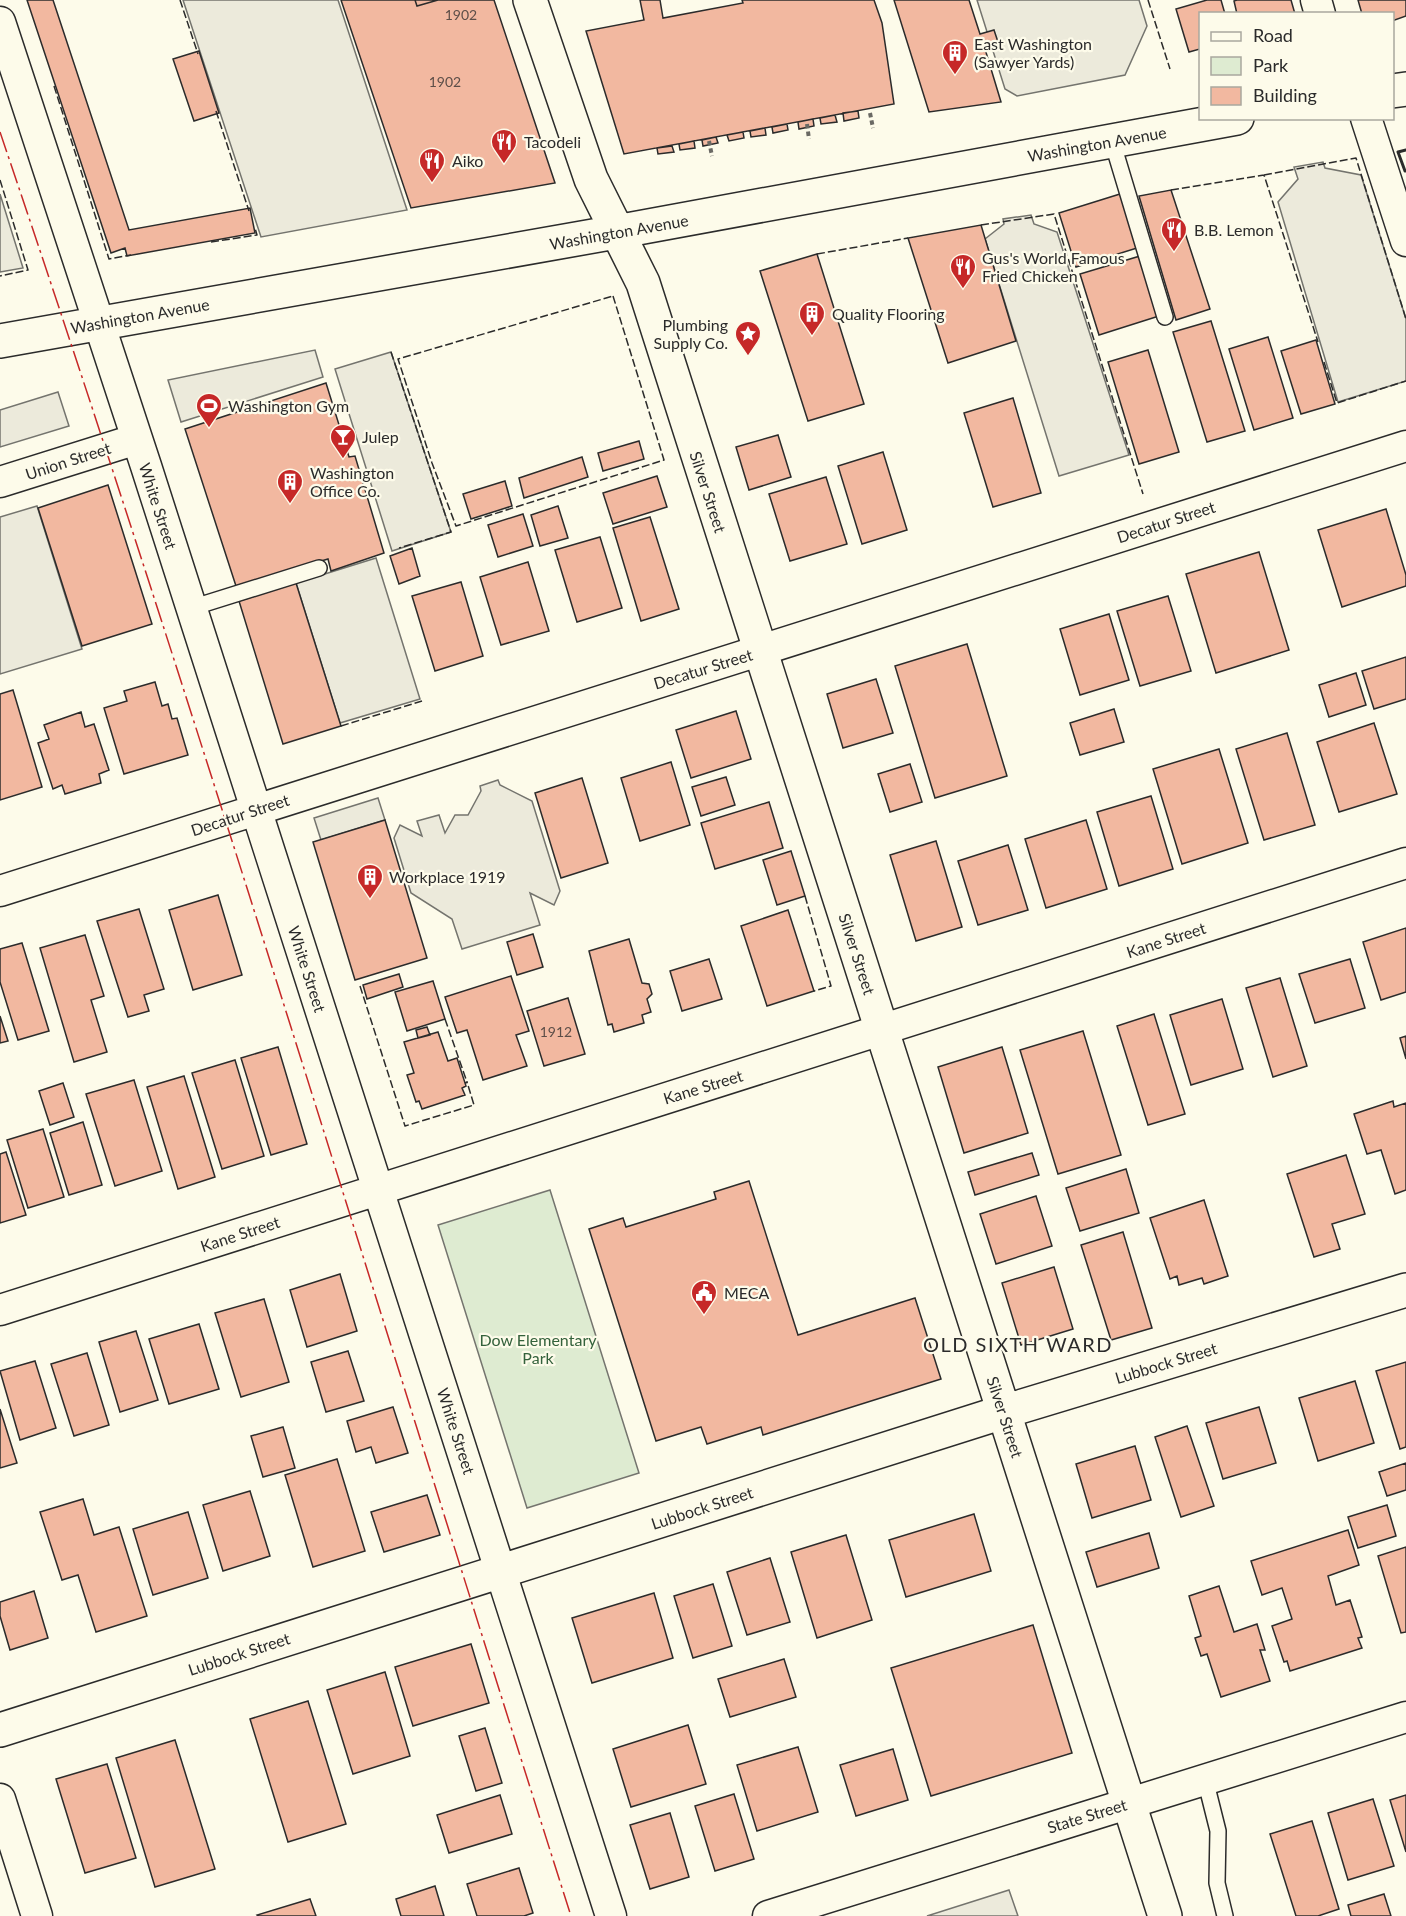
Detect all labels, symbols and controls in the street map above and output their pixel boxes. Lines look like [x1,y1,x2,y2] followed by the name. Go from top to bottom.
[445,6,477,23] house number: 1902
[1199,12,1394,120] legend
[1253,24,1293,46] text: Road
[974,34,1092,71] place label: East Washington (Sawyer Yards)
[940,38,970,76] building icon: East Washington (Sawyer Yards)
[1253,54,1289,76] text: Park
[429,73,461,90] house number: 1902
[1253,84,1317,106] text: Building
[1026,122,1168,165] street label: Washington Avenue
[489,127,519,165] restaurant icon: Tacodeli
[524,132,581,151] place label: Tacodeli
[417,146,447,184] restaurant icon: Aiko
[452,151,483,170] place label: Aiko
[548,210,690,253] street label: Washington Avenue
[1159,215,1189,253] restaurant icon: B.B. Lemon
[1194,220,1274,239] place label: B.B. Lemon
[982,248,1125,285] place label: Gus's World Famous Fried Chicken
[948,252,978,290] restaurant icon: Gus's World Famous Fried Chicken
[69,294,211,337] street label: Washington Avenue
[797,299,827,337] building icon: Quality Flooring
[832,304,945,323] place label: Quality Flooring
[654,315,728,352] place label: Plumbing Supply Co.
[733,319,763,357] place icon: Plumbing Supply Co.
[194,391,224,429] sports icon: Washington Gym
[228,396,349,415] place label: Washington Gym
[328,422,358,460] bar icon: Julep
[362,427,399,446] place label: Julep
[23,438,113,483] street label: Union Street
[686,449,731,535] street label: Silver Street
[136,460,181,552] street label: White Street
[310,463,394,500] place label: Washington Office Co.
[275,467,305,505] building icon: Washington Office Co.
[1114,497,1218,546] street label: Decatur Street
[651,644,755,693] street label: Decatur Street
[188,790,292,839] street label: Decatur Street
[355,862,385,900] building icon: Workplace 1919
[389,867,506,886] place label: Workplace 1919
[835,911,880,997] street label: Silver Street
[1124,918,1208,961] street label: Kane Street
[285,923,330,1015] street label: White Street
[540,1023,572,1040] house number: 1912
[661,1065,745,1108] street label: Kane Street
[198,1212,282,1255] street label: Kane Street
[689,1278,719,1316] public building icon: MECA
[724,1283,770,1302] place label: MECA
[480,1330,597,1367] park label: Dow Elementary Park
[923,1332,1113,1356] district label: OLD SIXTH WARD
[1113,1338,1219,1387] street label: Lubbock Street
[983,1374,1028,1460] street label: Silver Street
[434,1385,479,1477] street label: White Street
[649,1482,755,1533] street label: Lubbock Street
[186,1628,292,1679] street label: Lubbock Street
[1045,1794,1129,1837] street label: State Street

